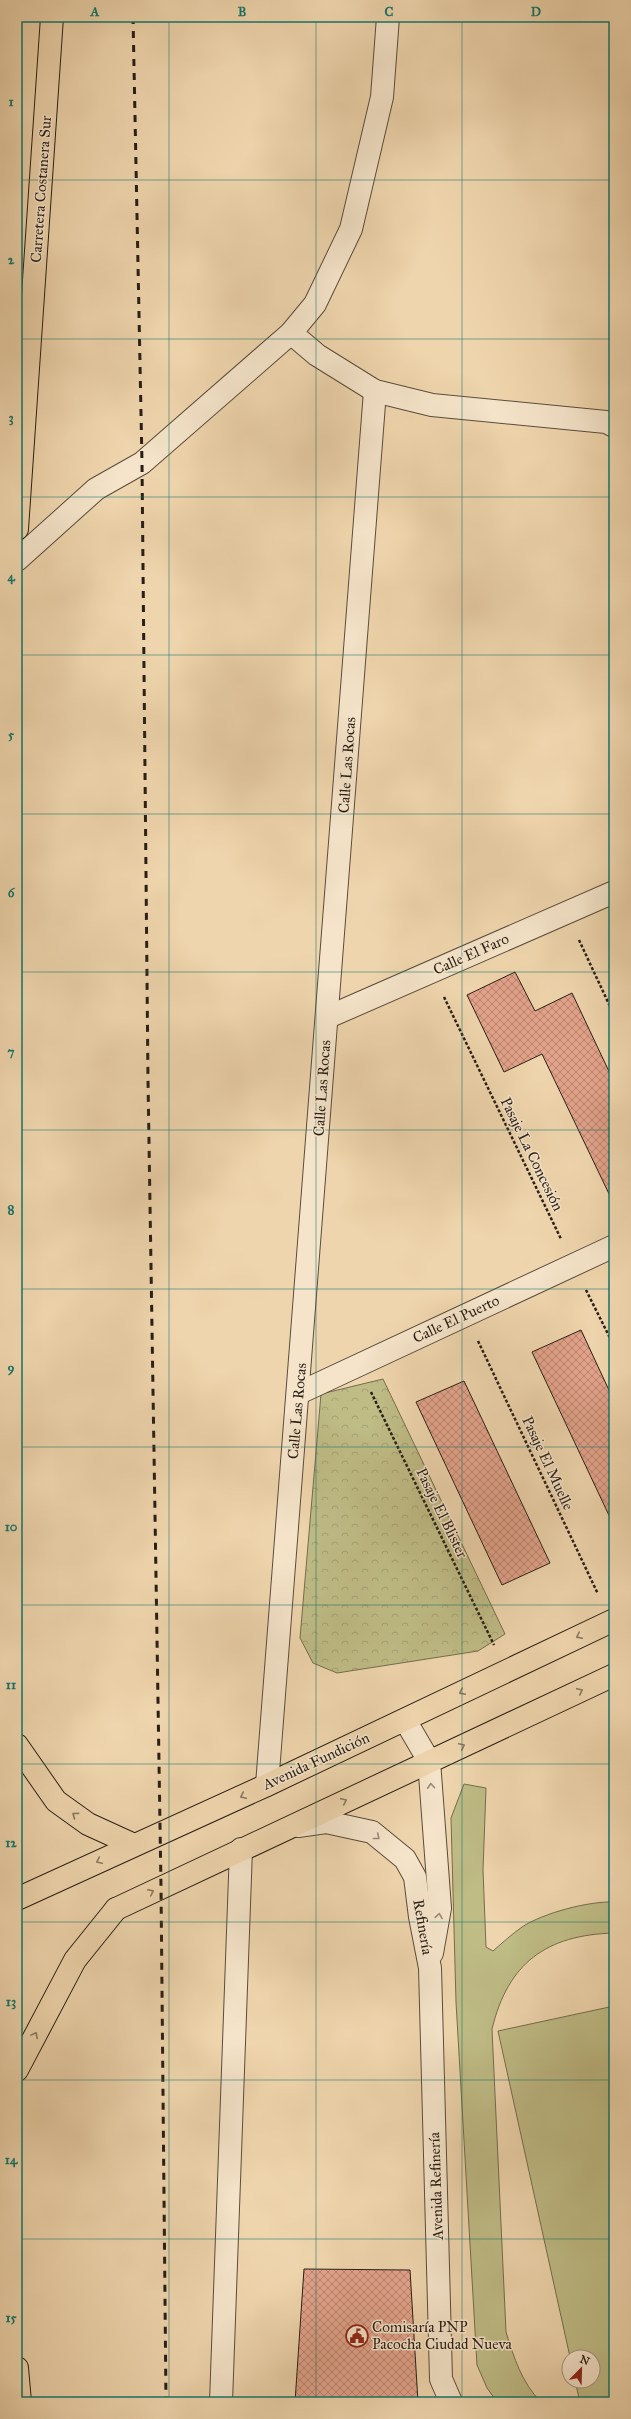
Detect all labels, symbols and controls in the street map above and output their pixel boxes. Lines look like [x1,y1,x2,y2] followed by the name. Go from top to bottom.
[90,4,100,20] text: A
[238,4,247,20] text: B
[385,4,394,20] text: C
[531,4,541,20] text: D
[8,94,14,110] text: 1
[27,114,55,263] street label: Carretera Costanera Sur
[8,252,15,268] text: 2
[8,410,14,426] text: 3
[7,569,15,585] text: 4
[335,716,359,814] street label: Calle Las Rocas
[8,727,15,743] text: 5
[8,885,16,901] text: 6
[430,929,512,979] street label: Calle El Faro
[310,1039,334,1137] street label: Calle Las Rocas
[8,1044,15,1060] text: 7
[497,1094,567,1214] street label: Pasaje La Concesión
[8,1202,15,1218] text: 8
[410,1291,502,1347] street label: Calle El Puerto
[8,1360,15,1376] text: 9
[284,1362,310,1460] street label: Calle Las Rocas
[518,1413,578,1513] street label: Pasaje El Muelle
[412,1465,472,1561] street label: Pasaje El Blister
[5,1519,18,1535] text: 10
[575,1631,583,1639] one-way arrow
[6,1677,16,1693] text: 11
[458,1687,466,1695] one-way arrow
[576,1688,583,1696] one-way arrow
[259,1728,372,1794] street label: Avenida Fundición
[458,1743,465,1751] one-way arrow
[426,1783,435,1789] one-way arrow
[239,1791,247,1799] one-way arrow
[340,1798,348,1806] one-way arrow
[72,1812,79,1819] one-way arrow
[372,1832,380,1839] one-way arrow
[5,1835,17,1851] text: 12
[96,1856,103,1864] one-way arrow
[146,1889,154,1897] one-way arrow
[409,1898,437,1957] street label: Refinería
[434,1913,442,1919] one-way arrow
[6,1994,16,2010] text: 13
[30,2032,38,2039] one-way arrow
[425,2131,447,2241] street label: Avenida Refinería
[5,2152,18,2168] text: 14
[5,2310,17,2326] text: 15
[372,2318,513,2353] place label: Comisaría PNP Pacocha Ciudad Nueva
[344,2323,370,2349] public building icon: Comisaría PNP Pacocha Ciudad Nueva
[561,2349,601,2389] north arrow
[578,2352,592,2368] text: N

